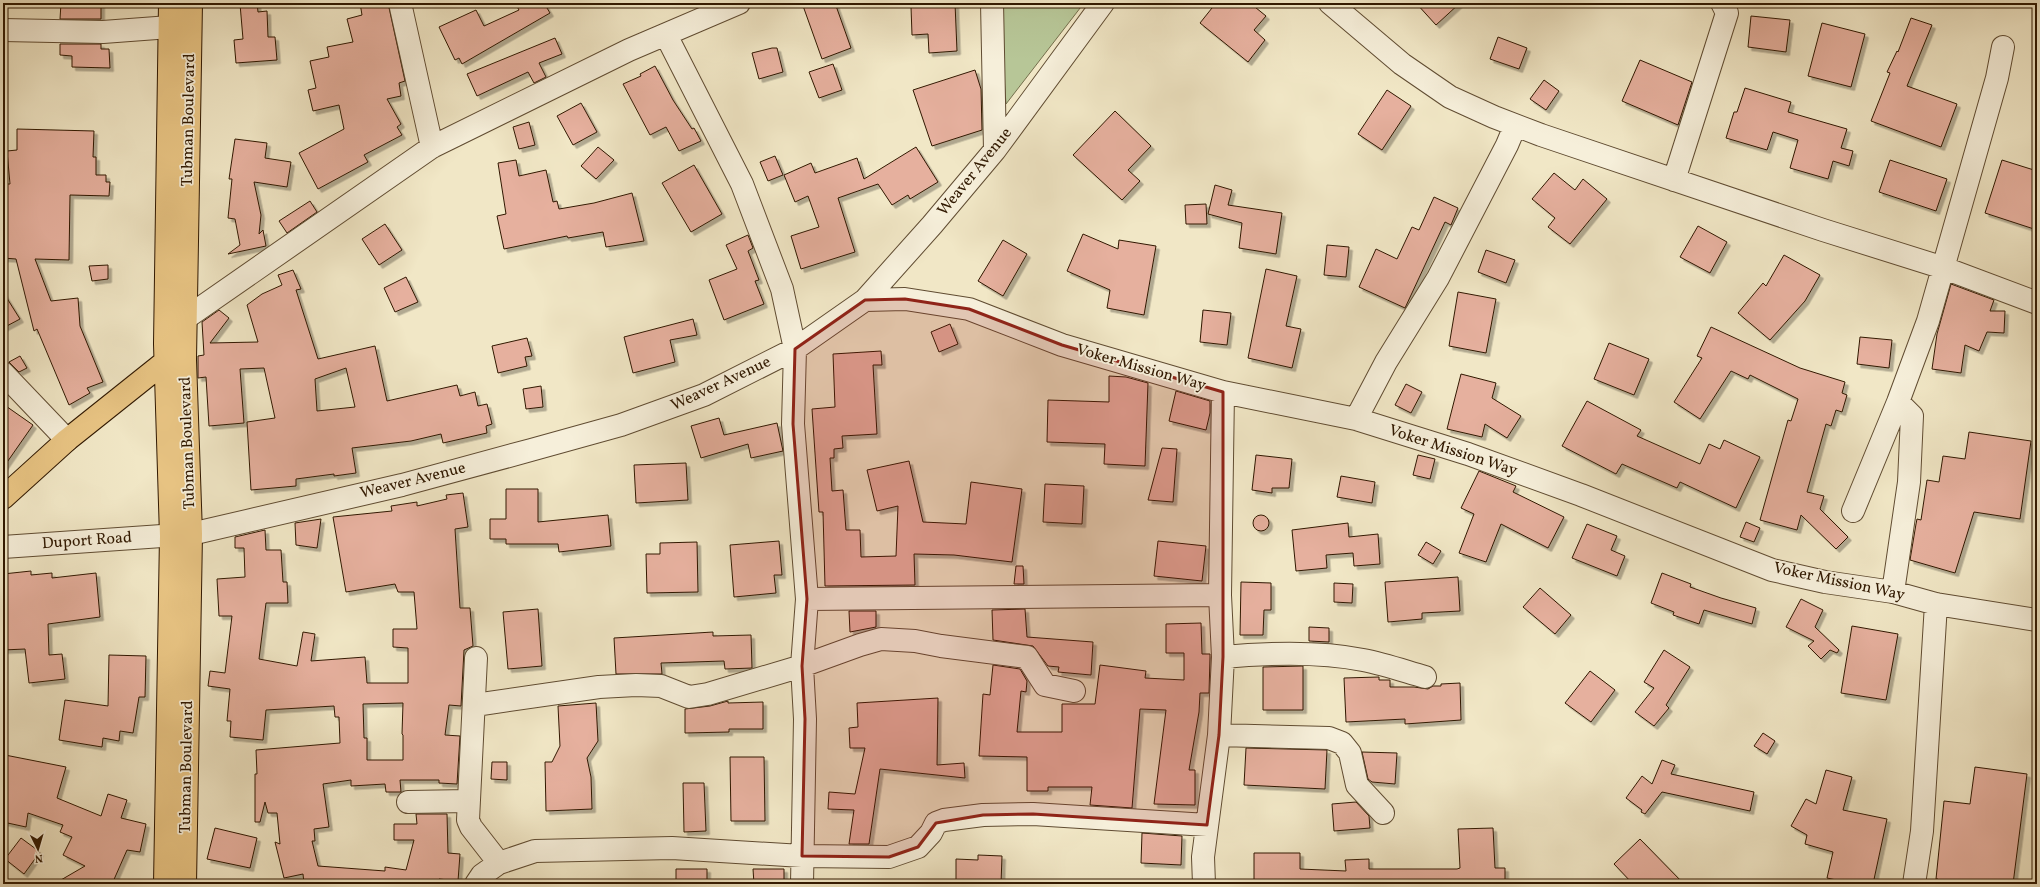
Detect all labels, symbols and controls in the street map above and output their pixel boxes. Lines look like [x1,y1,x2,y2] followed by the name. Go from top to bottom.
[177,53,201,187] street label: Tubman Boulevard
[932,123,1018,221] street label: Weaver Avenue
[1074,339,1209,397] street label: Voker Mission Way
[667,351,775,417] street label: Weaver Avenue
[175,376,201,510] street label: Tubman Boulevard
[1386,420,1520,482] street label: Voker Mission Way
[358,457,468,505] street label: Weaver Avenue
[41,527,133,555] street label: Duport Road
[1771,557,1907,607] street label: Voker Mission Way
[175,700,199,834] street label: Tubman Boulevard
[18,829,58,869] north arrow
[34,850,43,865] text: N

